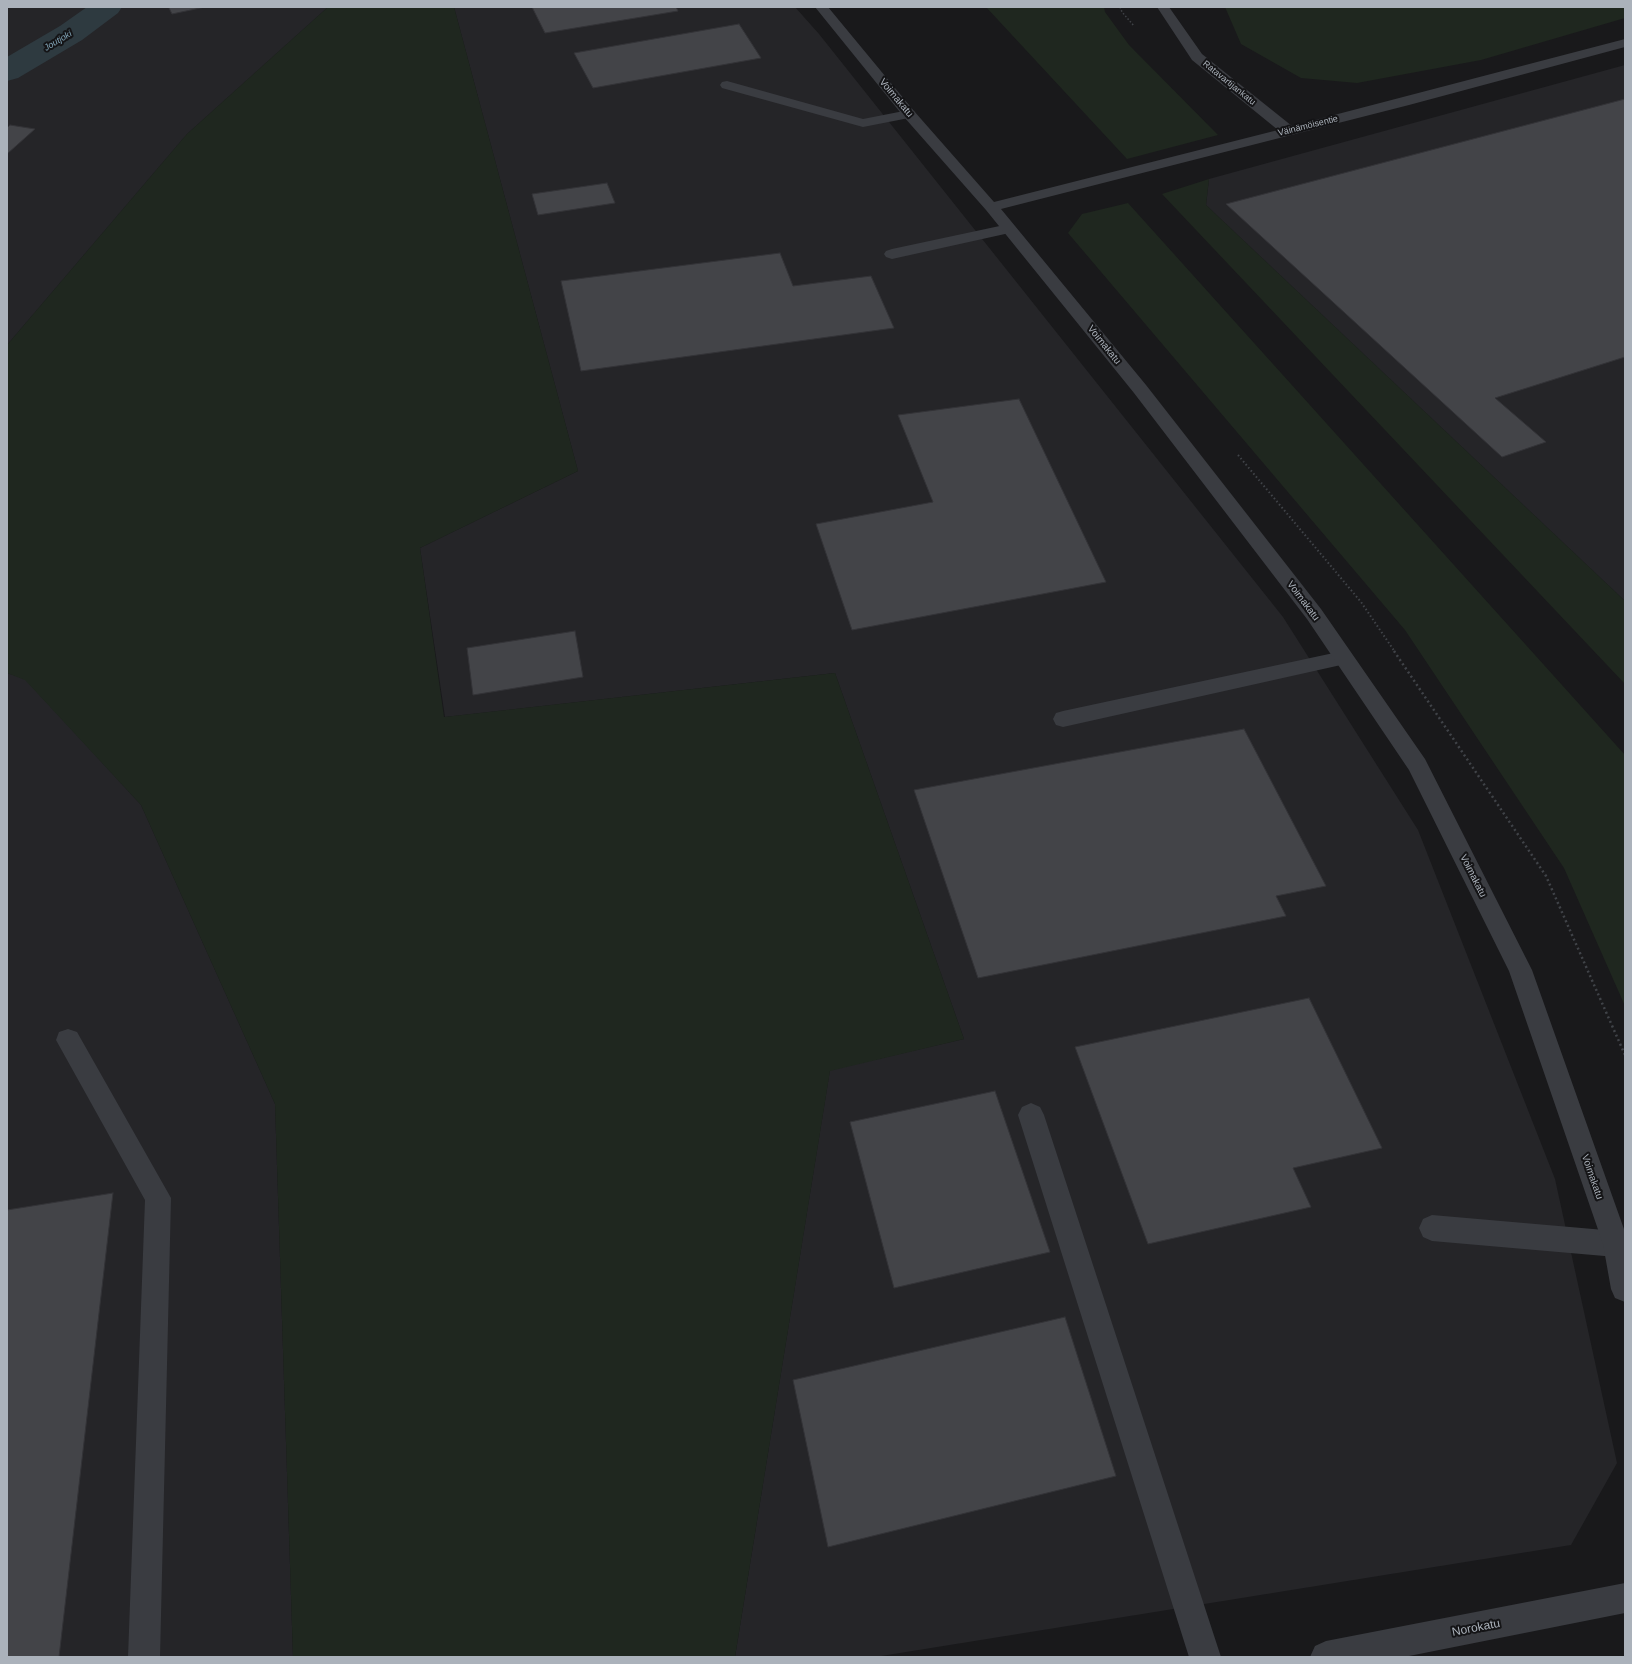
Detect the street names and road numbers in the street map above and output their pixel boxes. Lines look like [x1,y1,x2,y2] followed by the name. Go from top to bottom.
[1200,58,1258,108] street label: Ratavartijankatu
[876,76,916,120] street label: Voimakatu
[1277,113,1339,139] street label: Väinämöisentie
[1085,323,1123,367] street label: Voimakatu
[1284,579,1322,623] street label: Voimakatu
[1457,852,1489,900] street label: Voimakatu
[1579,1153,1605,1201] street label: Voimakatu
[1451,1616,1501,1640] street label: Norokatu

